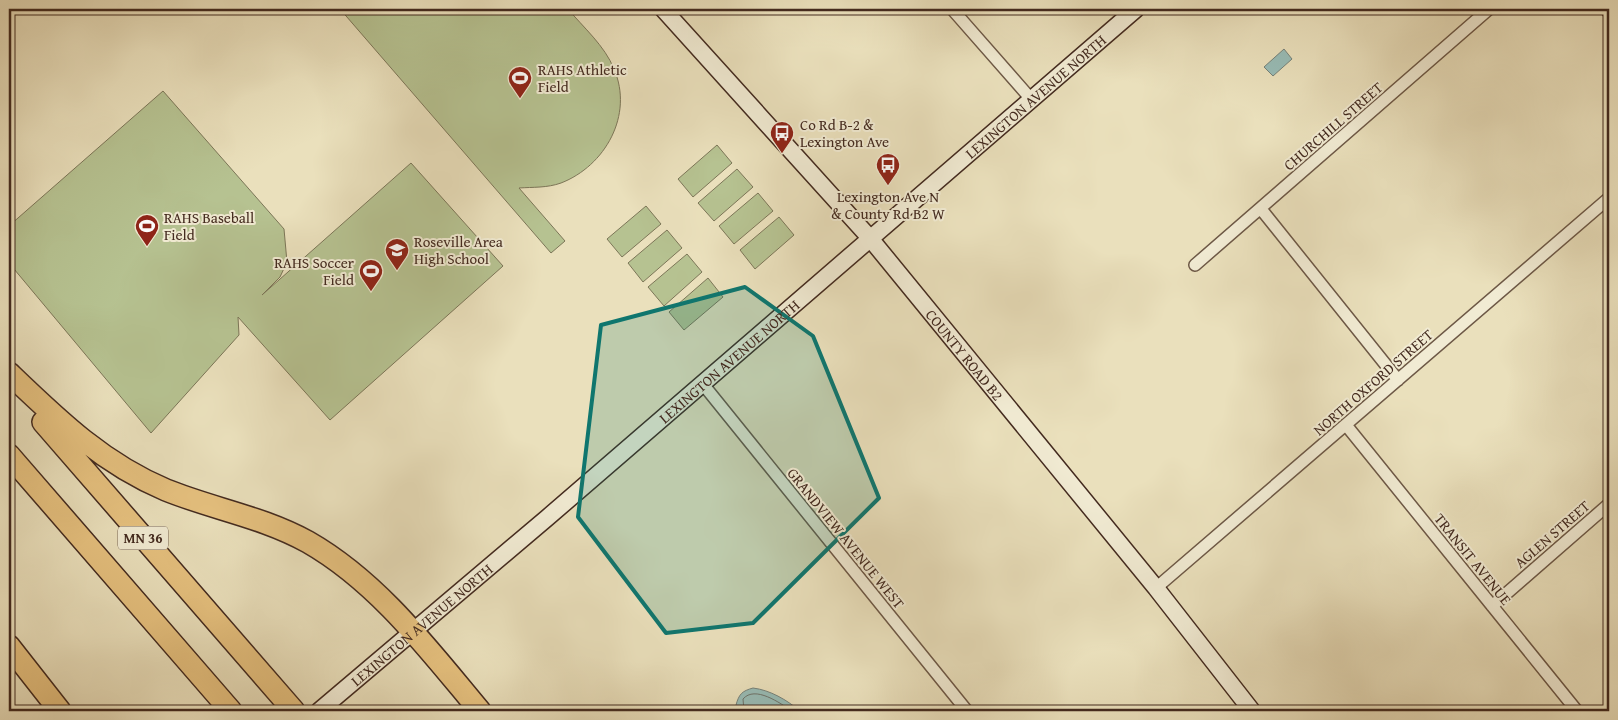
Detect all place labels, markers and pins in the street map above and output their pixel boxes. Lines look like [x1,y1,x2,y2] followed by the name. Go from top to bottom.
[538,59,627,97] place label: RAHS Athletic Field
[507,65,533,99] sports icon: RAHS Athletic Field
[800,114,889,152] place label: Co Rd B-2 & Lexington Ave
[769,120,795,154] bus stop icon: Co Rd B-2 & Lexington Ave
[875,152,901,186] bus stop icon: Lexington Ave N & County Rd B2 W
[831,186,945,224] place label: Lexington Ave N & County Rd B2 W
[164,207,254,245] place label: RAHS Baseball Field
[134,213,160,247] sports icon: RAHS Baseball Field
[414,231,503,269] place label: Roseville Area High School
[384,237,410,271] school or university icon: Roseville Area High School
[274,252,354,290] place label: RAHS Soccer Field
[358,258,384,292] sports icon: RAHS Soccer Field

